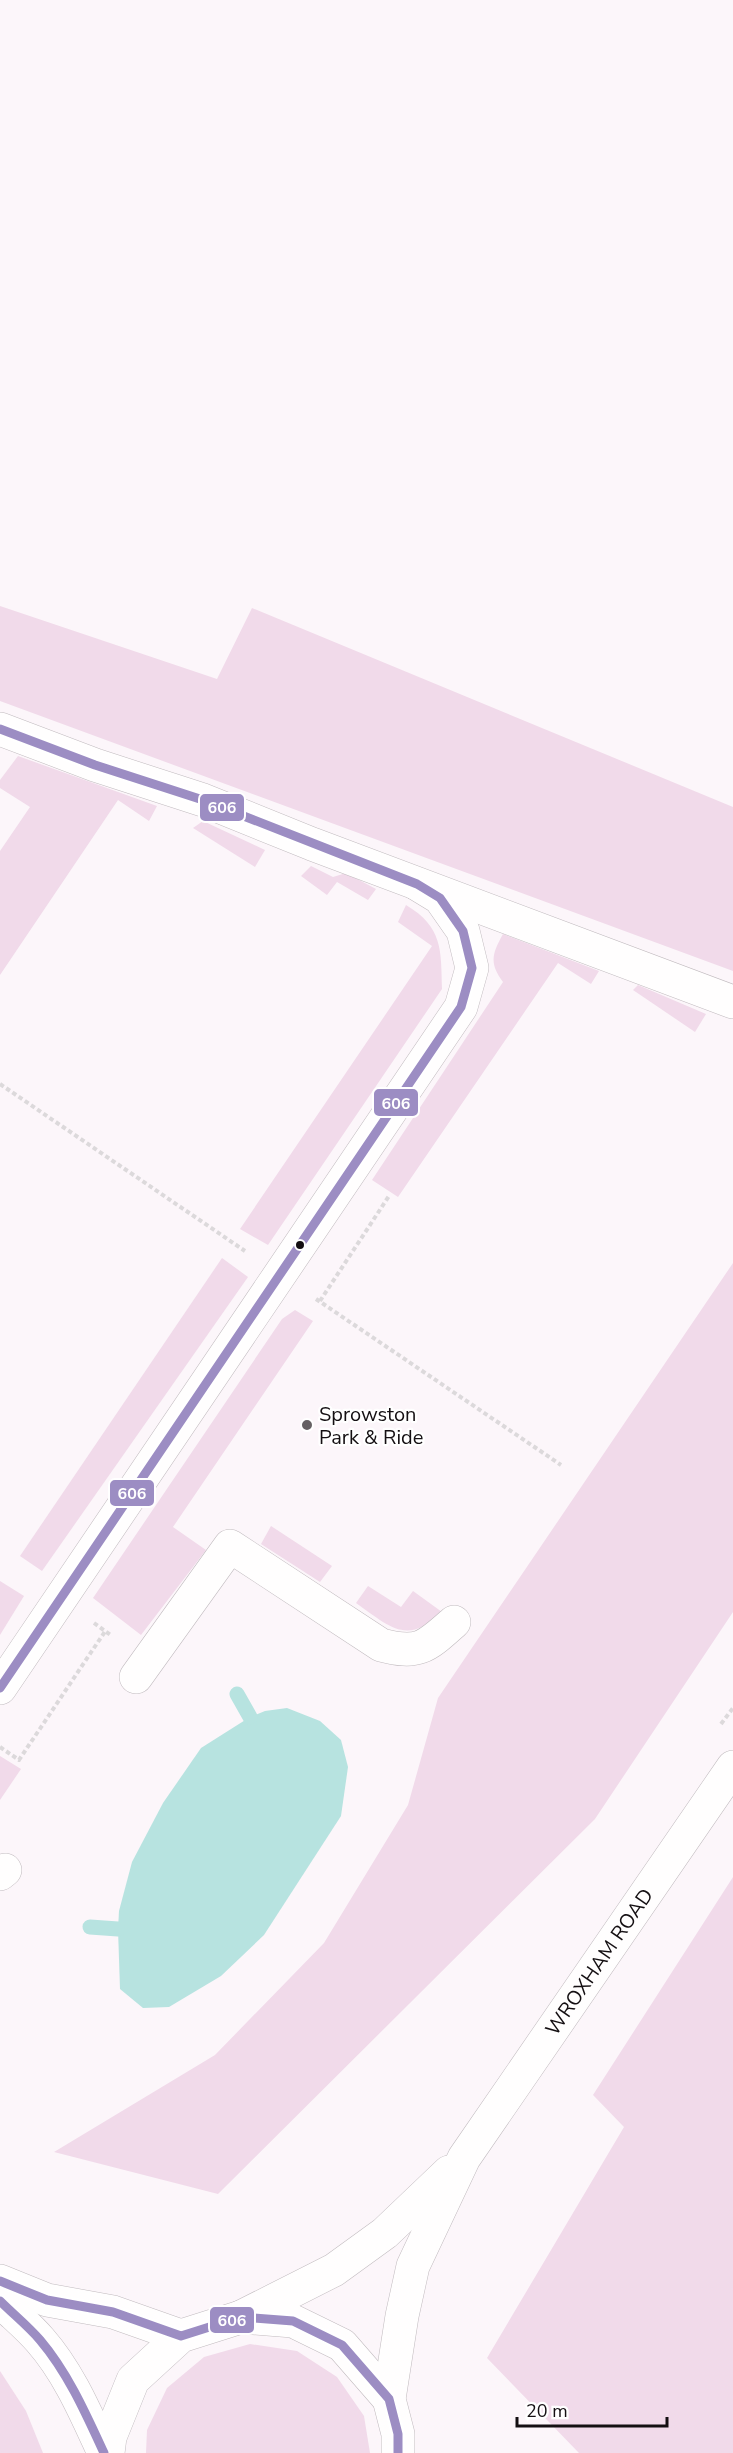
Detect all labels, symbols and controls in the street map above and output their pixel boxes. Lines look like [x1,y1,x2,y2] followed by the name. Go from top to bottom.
[199,793,245,822] line badge: 606
[208,797,236,819] text: 606
[373,1088,419,1117] line badge: 606
[382,1093,410,1115] text: 606
[294,1239,306,1251] unlabelled marker
[319,1401,423,1451] place label: Sprowston Park & Ride
[300,1418,314,1432] marker: Sprowston Park & Ride
[109,1479,155,1507] line badge: 606
[118,1483,146,1505] text: 606
[539,1883,660,2041] street label: WROXHAM ROAD
[209,2306,255,2334] line badge: 606
[218,2310,246,2332] text: 606
[517,2390,667,2428] scale bar
[526,2399,568,2423] text: 20 m

